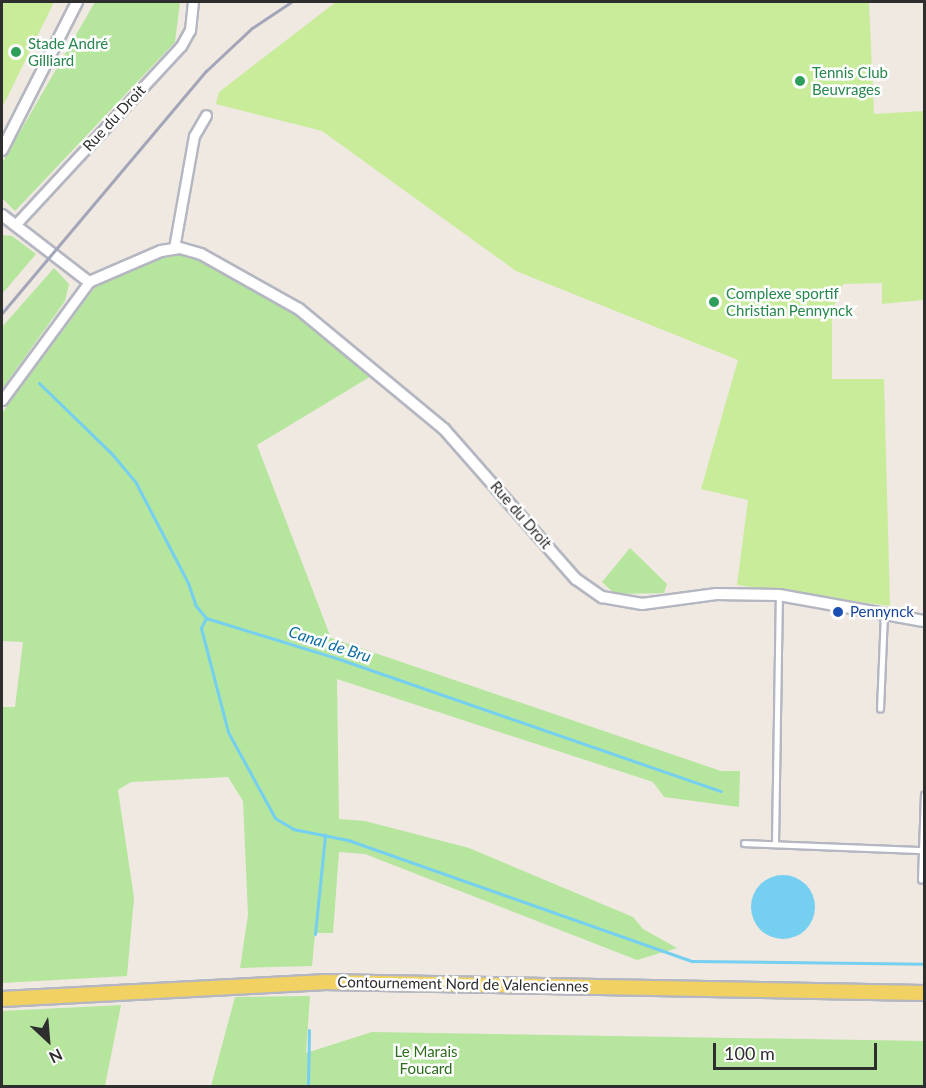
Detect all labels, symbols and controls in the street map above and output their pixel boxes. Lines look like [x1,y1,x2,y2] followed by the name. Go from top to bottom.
[28,34,109,69] place label: Stade André Gilliard
[9,45,23,59] marker: Stade André Gilliard
[812,63,888,98] place label: Tennis Club Beuvrages
[793,74,807,88] marker: Tennis Club Beuvrages
[79,81,149,155] street label: Rue du Droit
[726,284,853,319] place label: Complexe sportif Christian Pennynck
[707,295,721,309] marker: Complexe sportif Christian Pennynck
[487,478,555,552] street label: Rue du Droit
[850,603,914,621] place label: Pennynck
[831,605,845,619] marker: Pennynck
[286,622,374,666] water label: Canal de Bru
[337,973,589,995] street label: Contournement Nord de Valenciennes
[18,1010,78,1070] north arrow
[716,1031,880,1069] scale bar
[395,1042,457,1077] park label: Le Marais Foucard
[724,1042,775,1064] text: 100 m
[46,1045,66,1068] text: N

